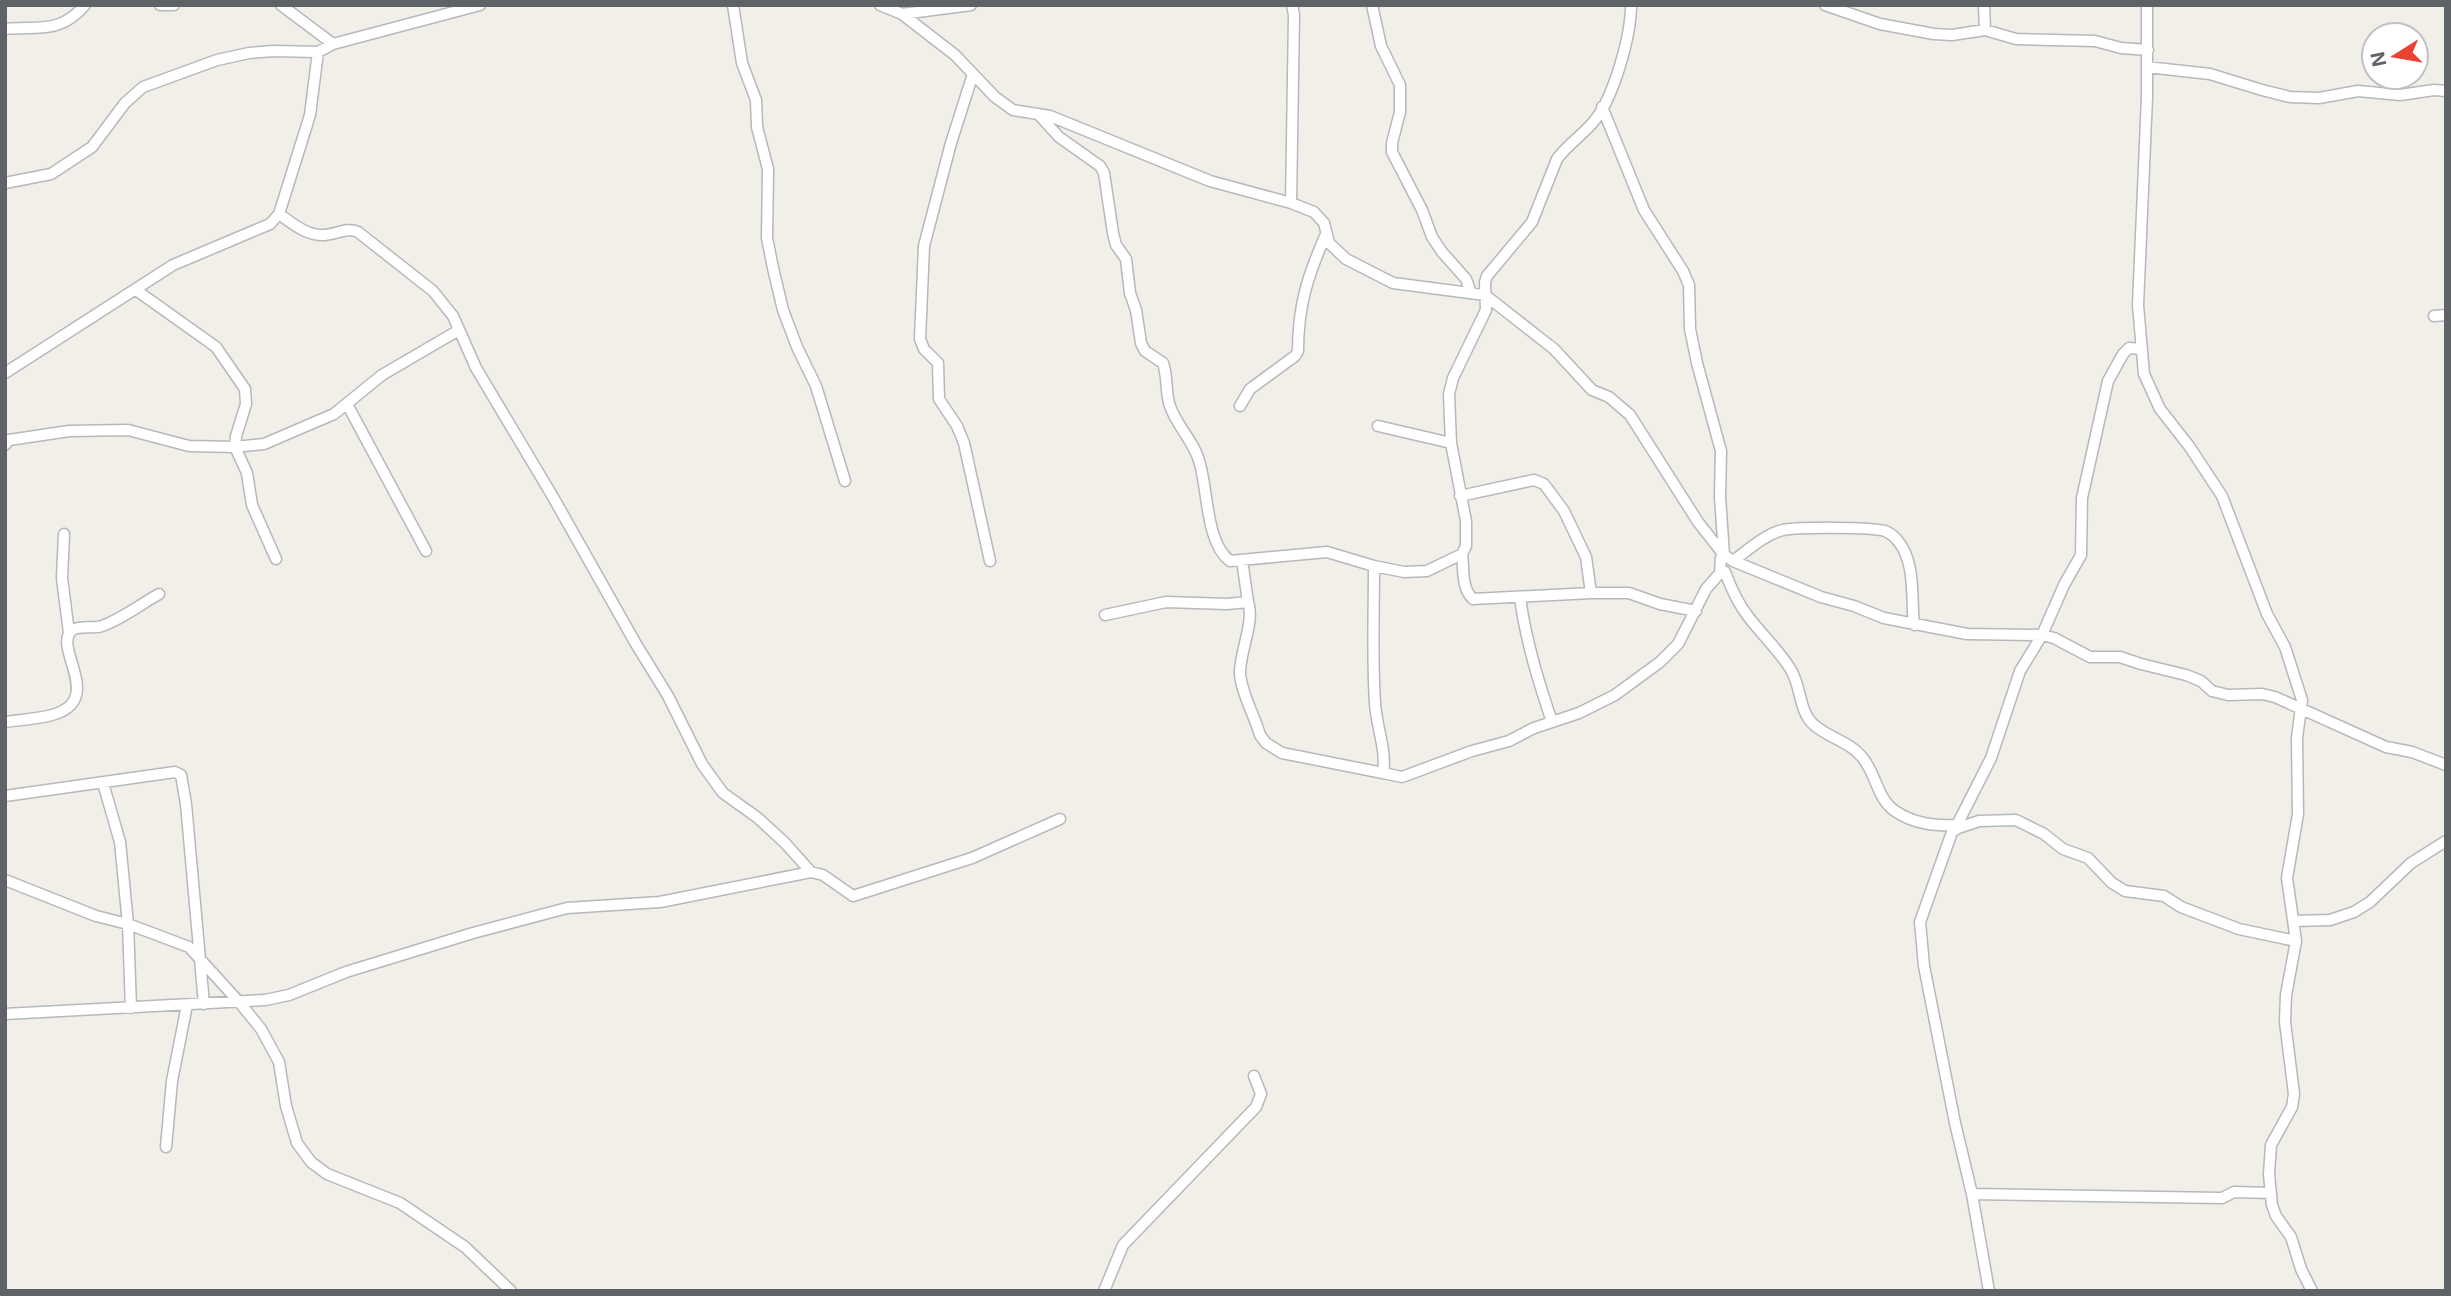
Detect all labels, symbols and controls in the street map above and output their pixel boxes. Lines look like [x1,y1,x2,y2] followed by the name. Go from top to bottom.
[2360,21,2430,91] north arrow
[2366,50,2391,68] text: N

